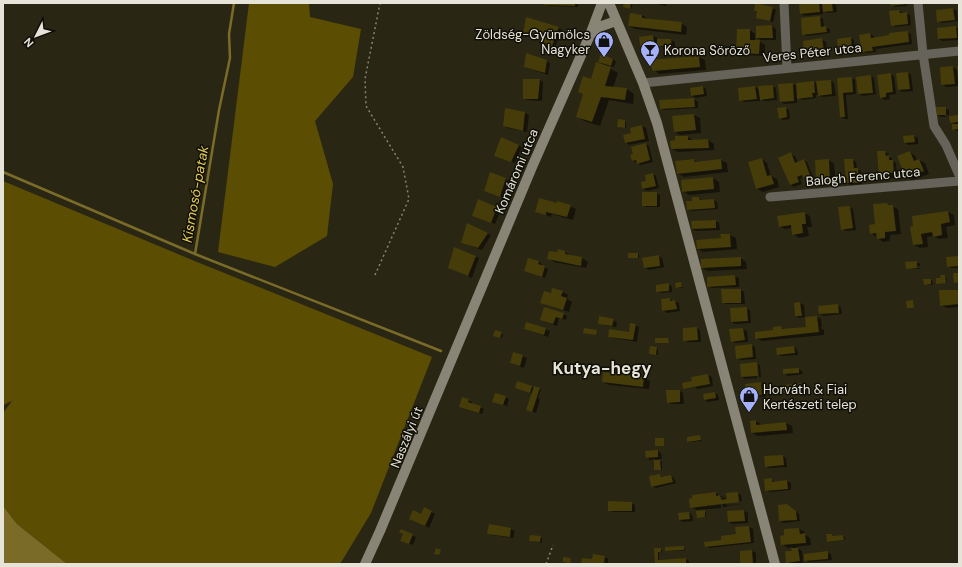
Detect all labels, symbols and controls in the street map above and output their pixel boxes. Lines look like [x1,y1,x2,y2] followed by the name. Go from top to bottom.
[16,16,56,56] north arrow
[475,26,590,58] place label: Zöldség-Gyümölcs Nagyker
[593,30,615,58] shop icon: Zöldség-Gyümölcs Nagyker
[21,35,36,50] text: N
[639,39,661,67] bar icon: Korona Söröző
[762,39,862,66] street label: Veres Péter utca
[664,42,751,59] place label: Korona Söröző
[491,126,542,216] street label: Komáromi utca
[178,143,213,244] water label: Kismosó-patak
[805,163,921,190] street label: Balogh Ferenc utca
[552,357,652,379] district label: Kutya-hegy
[763,381,857,413] place label: Horváth & Fiai Kertészeti telep
[738,385,760,413] shop icon: Horváth & Fiai Kertészeti telep
[386,404,426,470] street label: Naszályi út

